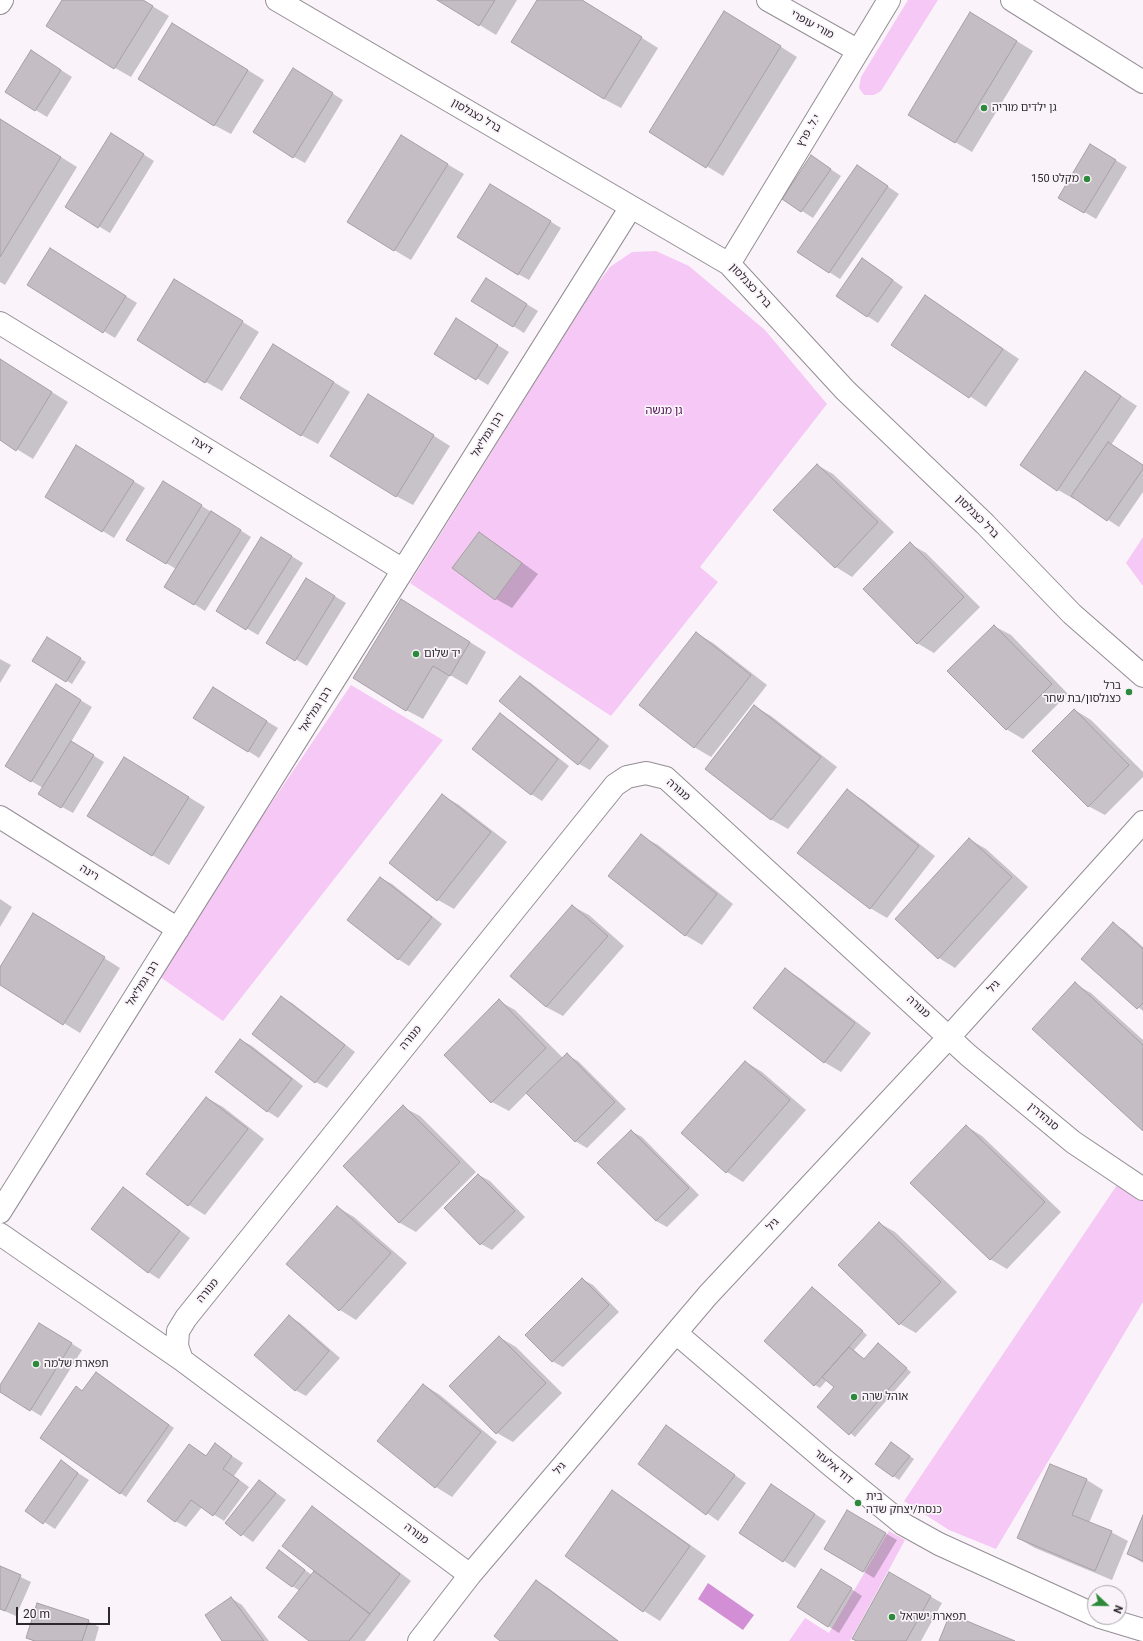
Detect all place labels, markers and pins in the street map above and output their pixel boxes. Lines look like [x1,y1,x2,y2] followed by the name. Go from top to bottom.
[992,101,1057,115] place label: גן ילדים מוריה
[979,103,989,113] marker: גן ילדים מוריה
[1031,172,1079,186] place label: מקלט 150
[1082,174,1092,184] marker: מקלט 150
[424,647,460,661] place label: יד שלום
[411,649,421,659] marker: יד שלום
[1043,679,1121,705] place label: ברל כצנלסון/בת שחר
[1124,687,1134,697] marker: ברל כצנלסון/בת שחר
[44,1357,109,1371] place label: תפארת שלמה
[31,1359,41,1369] marker: תפארת שלמה
[862,1390,908,1404] place label: אוהל שרה
[849,1392,859,1402] marker: אוהל שרה
[866,1490,942,1516] place label: בית כנסת/יצחק שדה
[853,1498,863,1508] marker: בית כנסת/יצחק שדה
[900,1610,966,1624] place label: תפארת ישראל
[887,1612,897,1622] marker: תפארת ישראל

